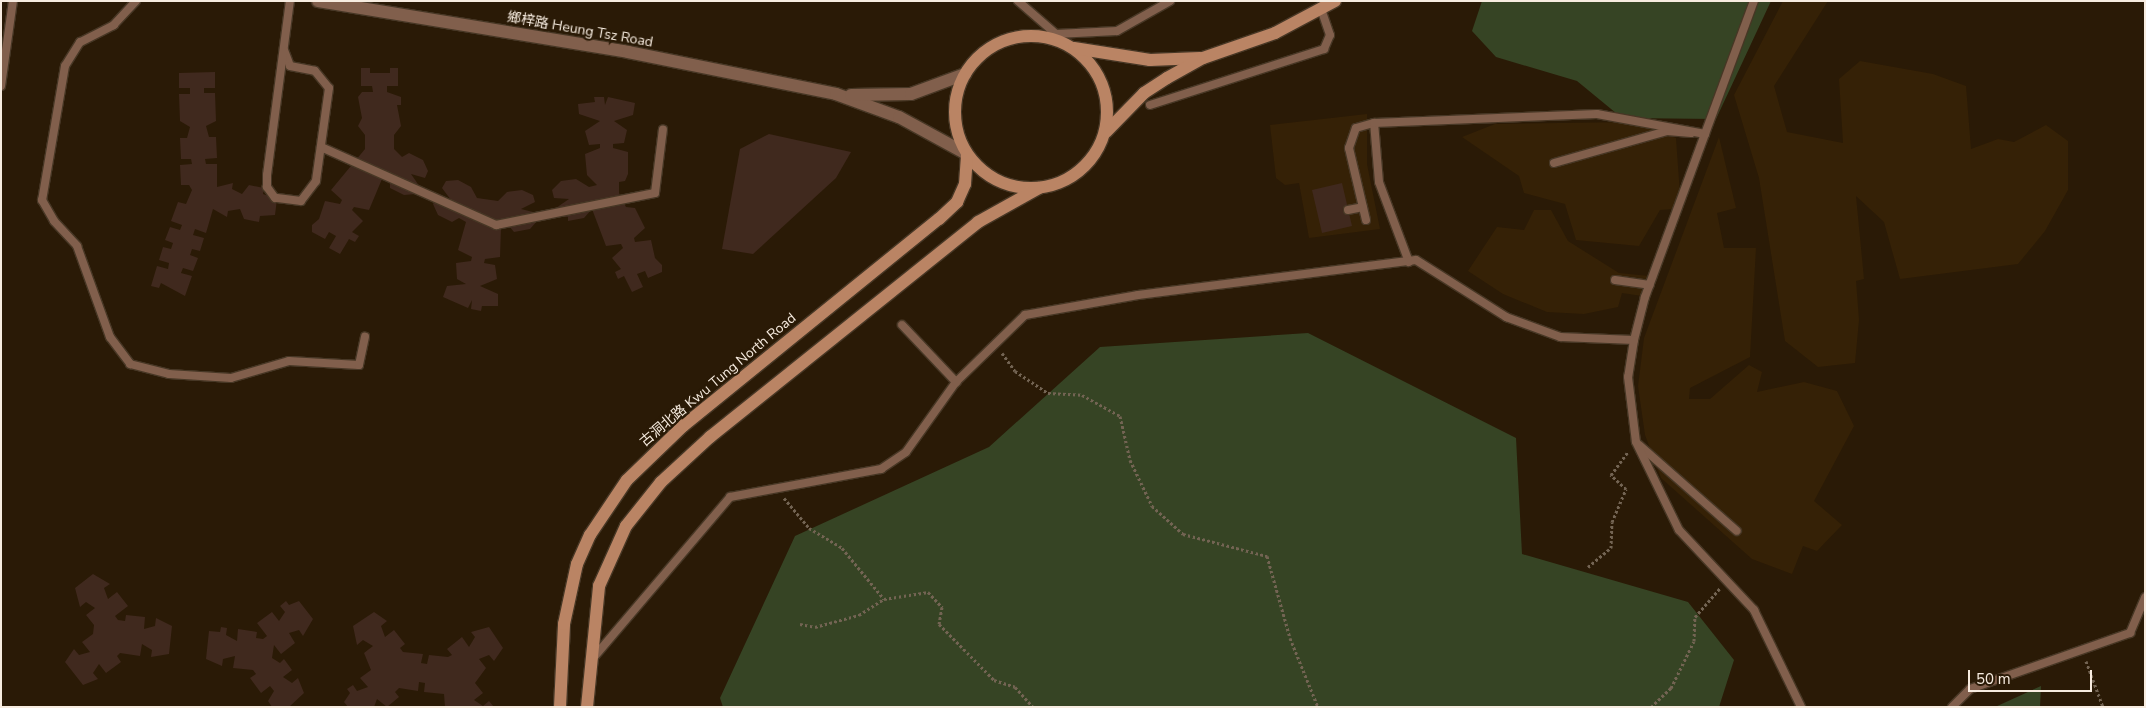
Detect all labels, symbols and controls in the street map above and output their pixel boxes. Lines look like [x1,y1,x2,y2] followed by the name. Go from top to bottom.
[506,9,654,51] street label: 鄉梓路 Heung Tsz Road
[636,310,800,450] street label: 古洞北路 Kwu Tung North Road
[1971,660,2095,692] scale bar
[1976,669,2011,689] text: 50 m

